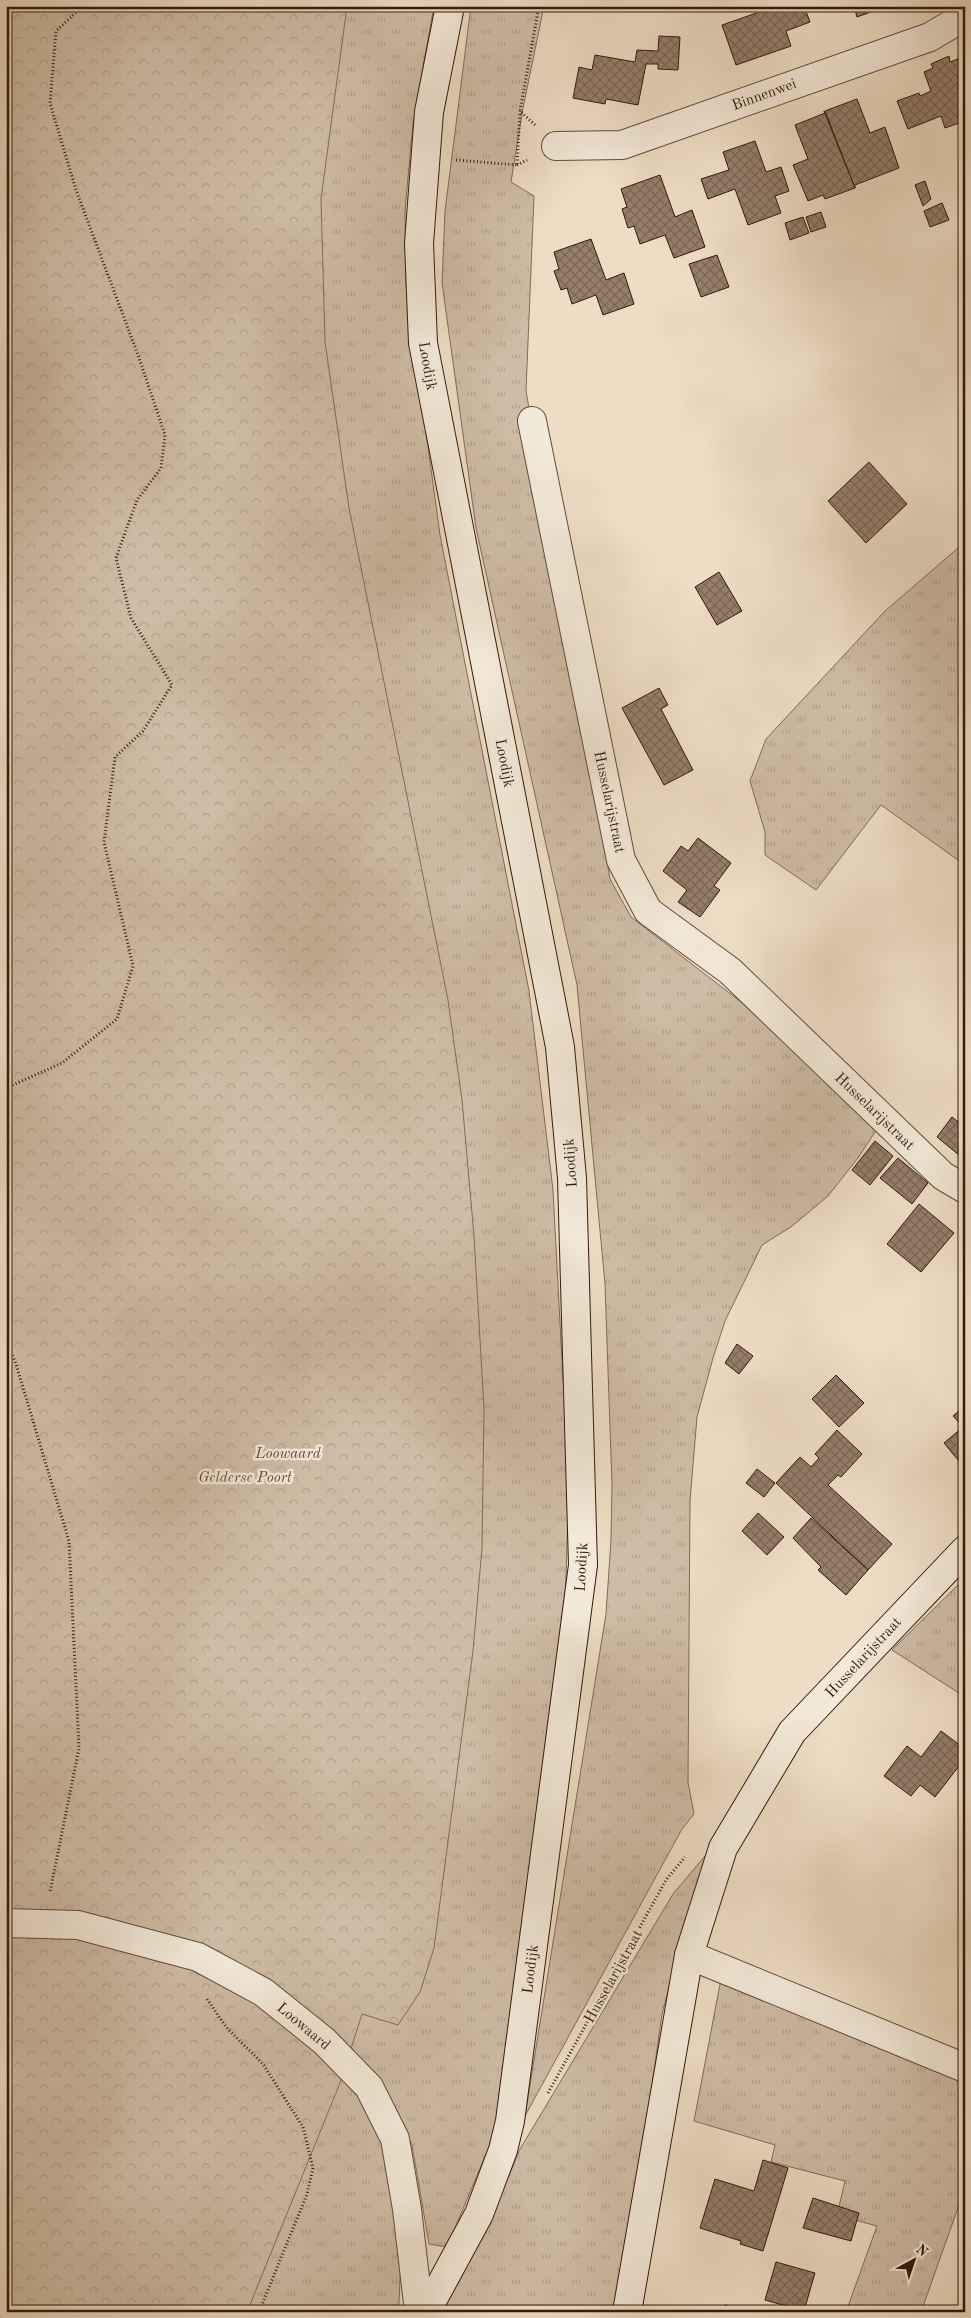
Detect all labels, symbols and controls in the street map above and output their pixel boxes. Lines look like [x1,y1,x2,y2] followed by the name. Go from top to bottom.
[730,77,799,114] street label: Binnenwei
[415,341,438,392] street label: Loodijk
[491,738,516,789] street label: Loodijk
[590,750,627,855] street label: Husselarijstraat
[831,1070,917,1154] street label: Husselarijstraat
[562,1138,581,1188] street label: Loodijk
[254,1447,322,1462] park label: Loowaard
[198,1471,292,1486] park label: Gelderse Poort
[574,1542,591,1592] street label: Loodijk
[823,1615,905,1701] street label: Husselarijstraat
[582,1928,646,2026] street label: Husselarijstraat
[521,1944,542,1995] street label: Loodijk
[273,2001,333,2054] street label: Loowaard
[888,2236,938,2286] north arrow
[913,2242,931,2260] text: N

